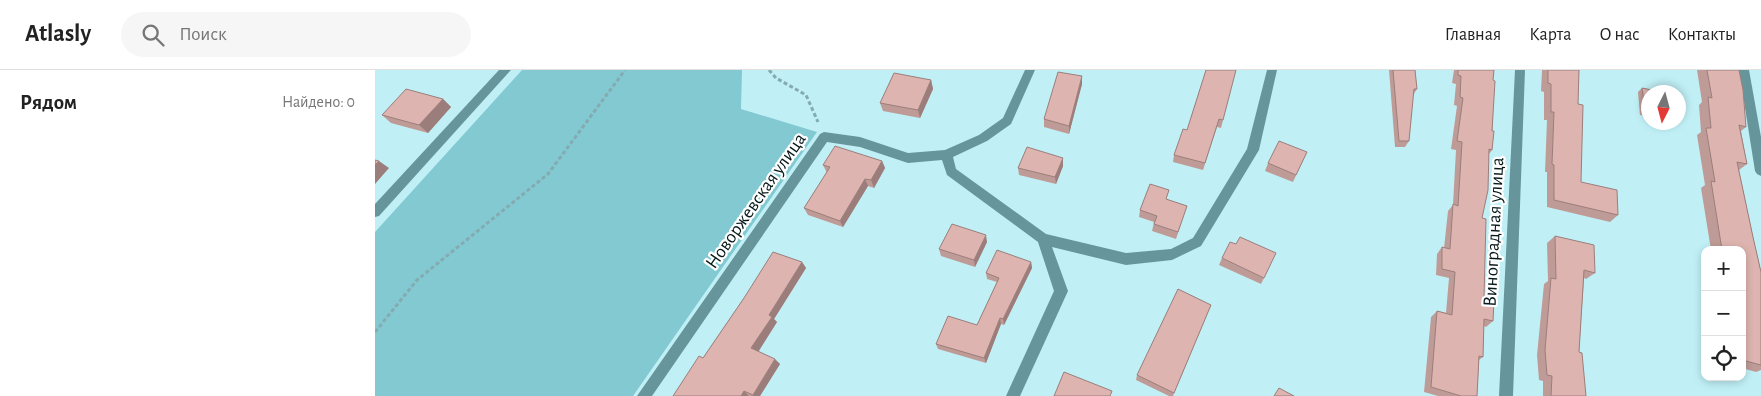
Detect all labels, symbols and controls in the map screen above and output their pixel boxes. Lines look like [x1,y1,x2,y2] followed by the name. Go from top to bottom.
[121,12,471,57] search box
[139,21,167,49] icon: search
[25,22,91,46] text: Atlasly
[179,25,227,44] text: Поиск
[1445,26,1501,44] text: Главная
[1529,26,1571,44] text: Карта
[1599,26,1640,44] text: О нас
[1668,26,1736,44] text: Контакты
[1641,85,1686,130] north arrow
[20,92,77,113] text: Рядом
[282,94,355,110] text: Найдено: 0
[702,130,810,272] street label: Новоржевская улица
[1481,156,1507,307] street label: Виноградная улица
[1701,246,1746,381] map controls
[1701,246,1746,291] button: +
[1701,291,1746,336] button: −
[1701,336,1746,381] button: locate

